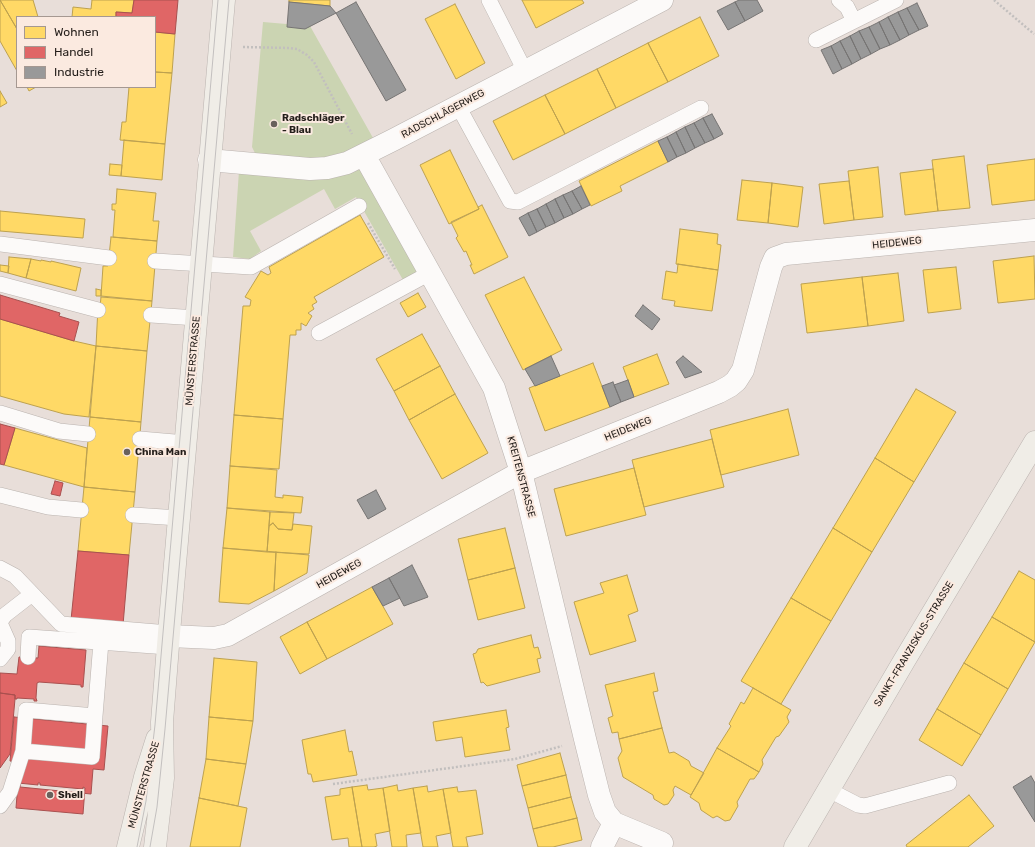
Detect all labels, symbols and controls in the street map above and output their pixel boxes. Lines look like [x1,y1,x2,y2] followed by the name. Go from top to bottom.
[16,16,156,88] legend
[54,25,99,39] text: Wohnen
[54,45,93,59] text: Handel
[54,65,104,79] text: Industrie
[399,87,487,141] street label: RADSCHLÄGERWEG
[282,112,345,136] place label: Radschläger - Blau
[269,119,279,129] marker: Radschläger - Blau
[872,234,922,252] street label: HEIDEWEG
[183,316,203,406] street label: MÜNSTERSTRASSE
[603,414,653,444] street label: HEIDEWEG
[504,435,538,519] street label: KREITENSTRASSE
[135,446,186,458] place label: China Man
[122,447,132,457] marker: China Man
[314,557,364,591] street label: HEIDEWEG
[872,579,956,709] street label: SANKT-FRANZISKUS-STRASSE
[126,740,162,830] street label: MÜNSTERSTRASSE
[58,789,83,801] place label: Shell
[45,790,55,800] marker: Shell

